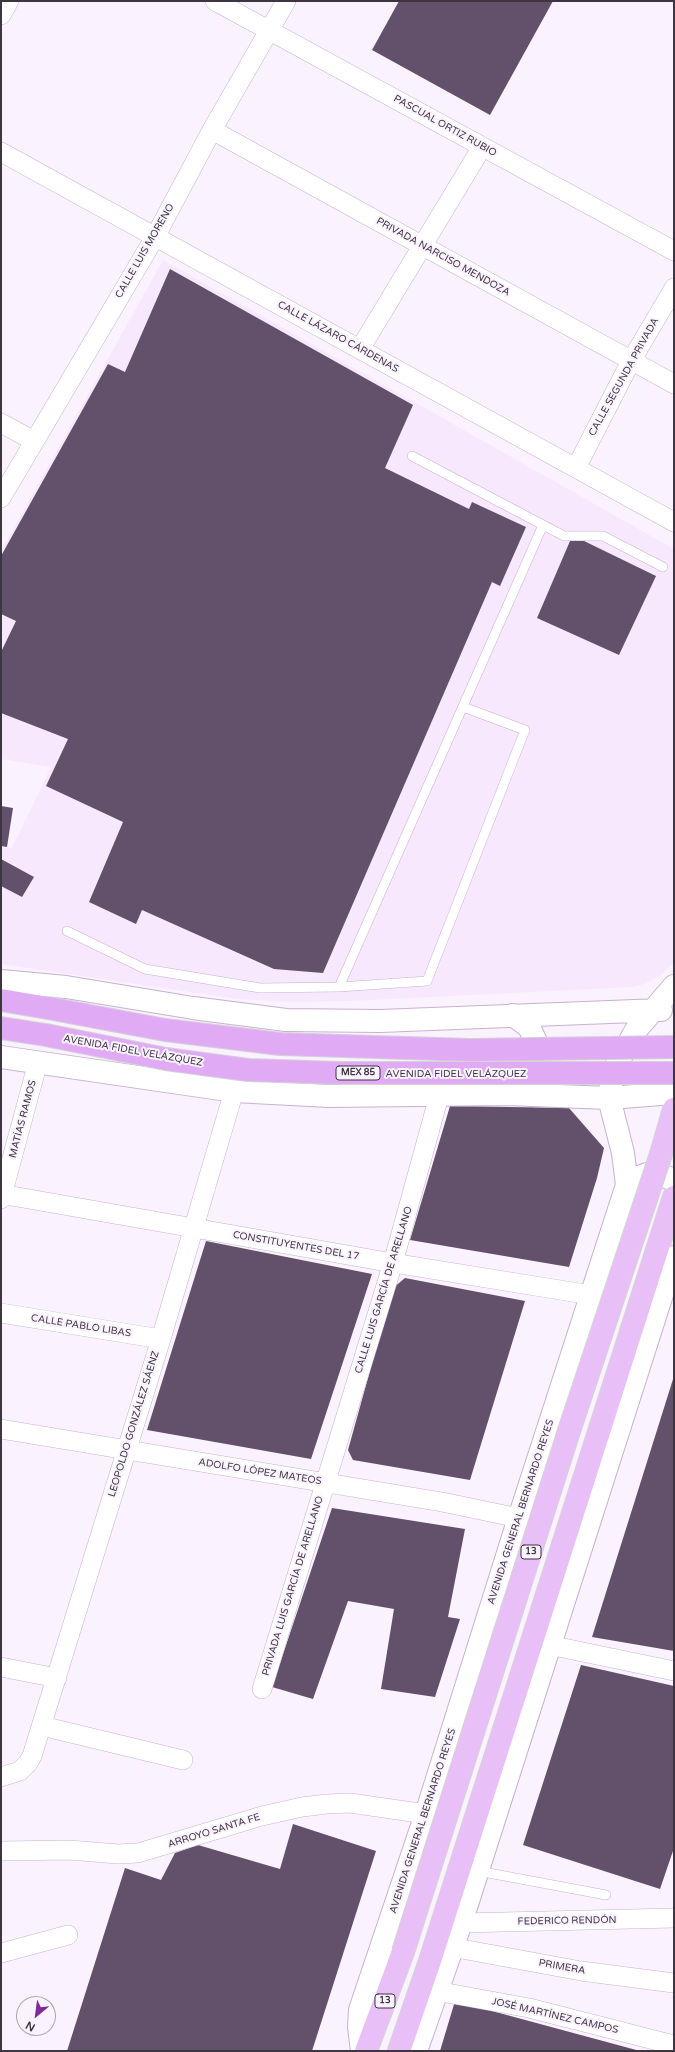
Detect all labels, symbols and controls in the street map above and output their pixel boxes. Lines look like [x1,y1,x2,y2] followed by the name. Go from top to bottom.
[391,93,499,159] street label: PASCUAL ORTIZ RUBIO
[113,202,177,300] street label: CALLE LUIS MORENO
[374,215,512,299] street label: PRIVADA NARCISO MENDOZA
[275,299,401,375] street label: CALLE LÁZARO CÁRDENAS
[586,316,662,438] street label: CALLE SEGUNDA PRIVADA
[63,1033,203,1069] street label: AVENIDA FIDEL VELÁZQUEZ
[336,1066,380,1080] road number: MEX 85
[386,1068,526,1080] street label: AVENIDA FIDEL VELÁZQUEZ
[7,1079,39,1159] street label: MATÍAS RAMOS
[353,1205,415,1375] street label: CALLE LUIS GARCÍA DE ARELLANO
[232,1229,360,1263] street label: CONSTITUYENTES DEL 17
[30,1312,132,1340] street label: CALLE PABLO LIBAS
[106,1350,162,1498] street label: LEOPOLDO GONZÁLEZ SÁENZ
[485,1418,557,1606] street label: AVENIDA GENERAL BERNARDO REYES
[198,1456,322,1488] street label: ADOLFO LÓPEZ MATEOS
[260,1495,326,1677] street label: PRIVADA LUIS GARCÍA DE ARELLANO
[521,1545,541,1559] road number: 13
[387,1727,459,1915] street label: AVENIDA GENERAL BERNARDO REYES
[166,1811,262,1851] street label: ARROYO SANTA FE
[517,1914,617,1928] street label: FEDERICO RENDÓN
[538,1957,586,1977] street label: PRIMERA
[375,1994,395,2008] road number: 13
[16,1996,56,2036] north arrow
[491,1996,619,2036] street label: JOSÉ MARTÍNEZ CAMPOS
[23,2018,37,2034] text: N

